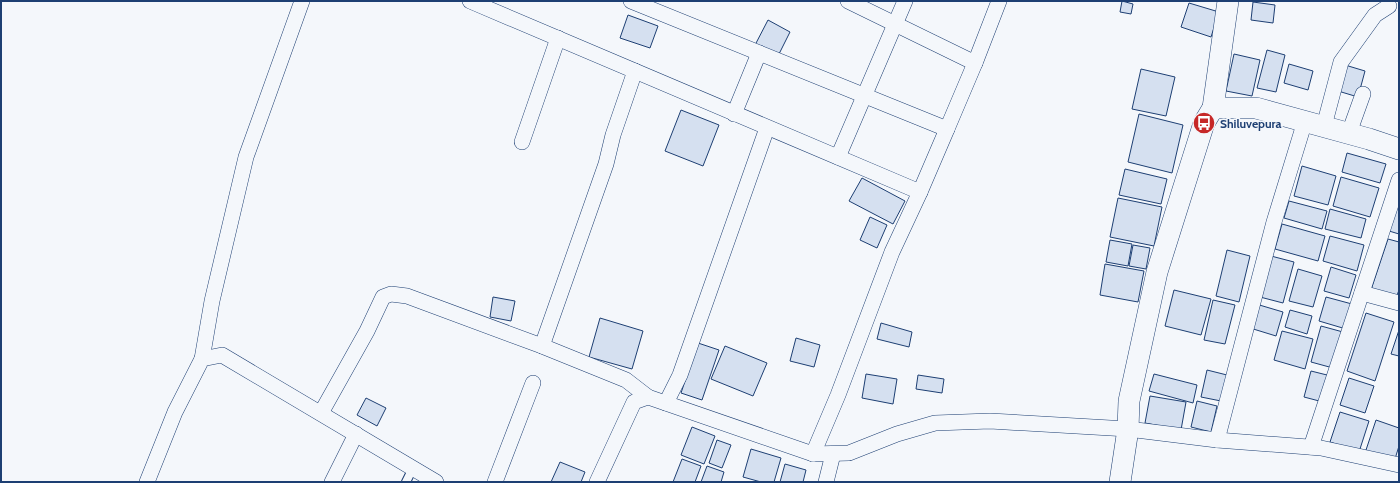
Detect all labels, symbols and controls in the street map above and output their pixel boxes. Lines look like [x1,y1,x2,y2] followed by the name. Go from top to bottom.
[1191,110,1217,136] bus stop icon: Shiluvepura
[1220,116,1282,131] place label: Shiluvepura

